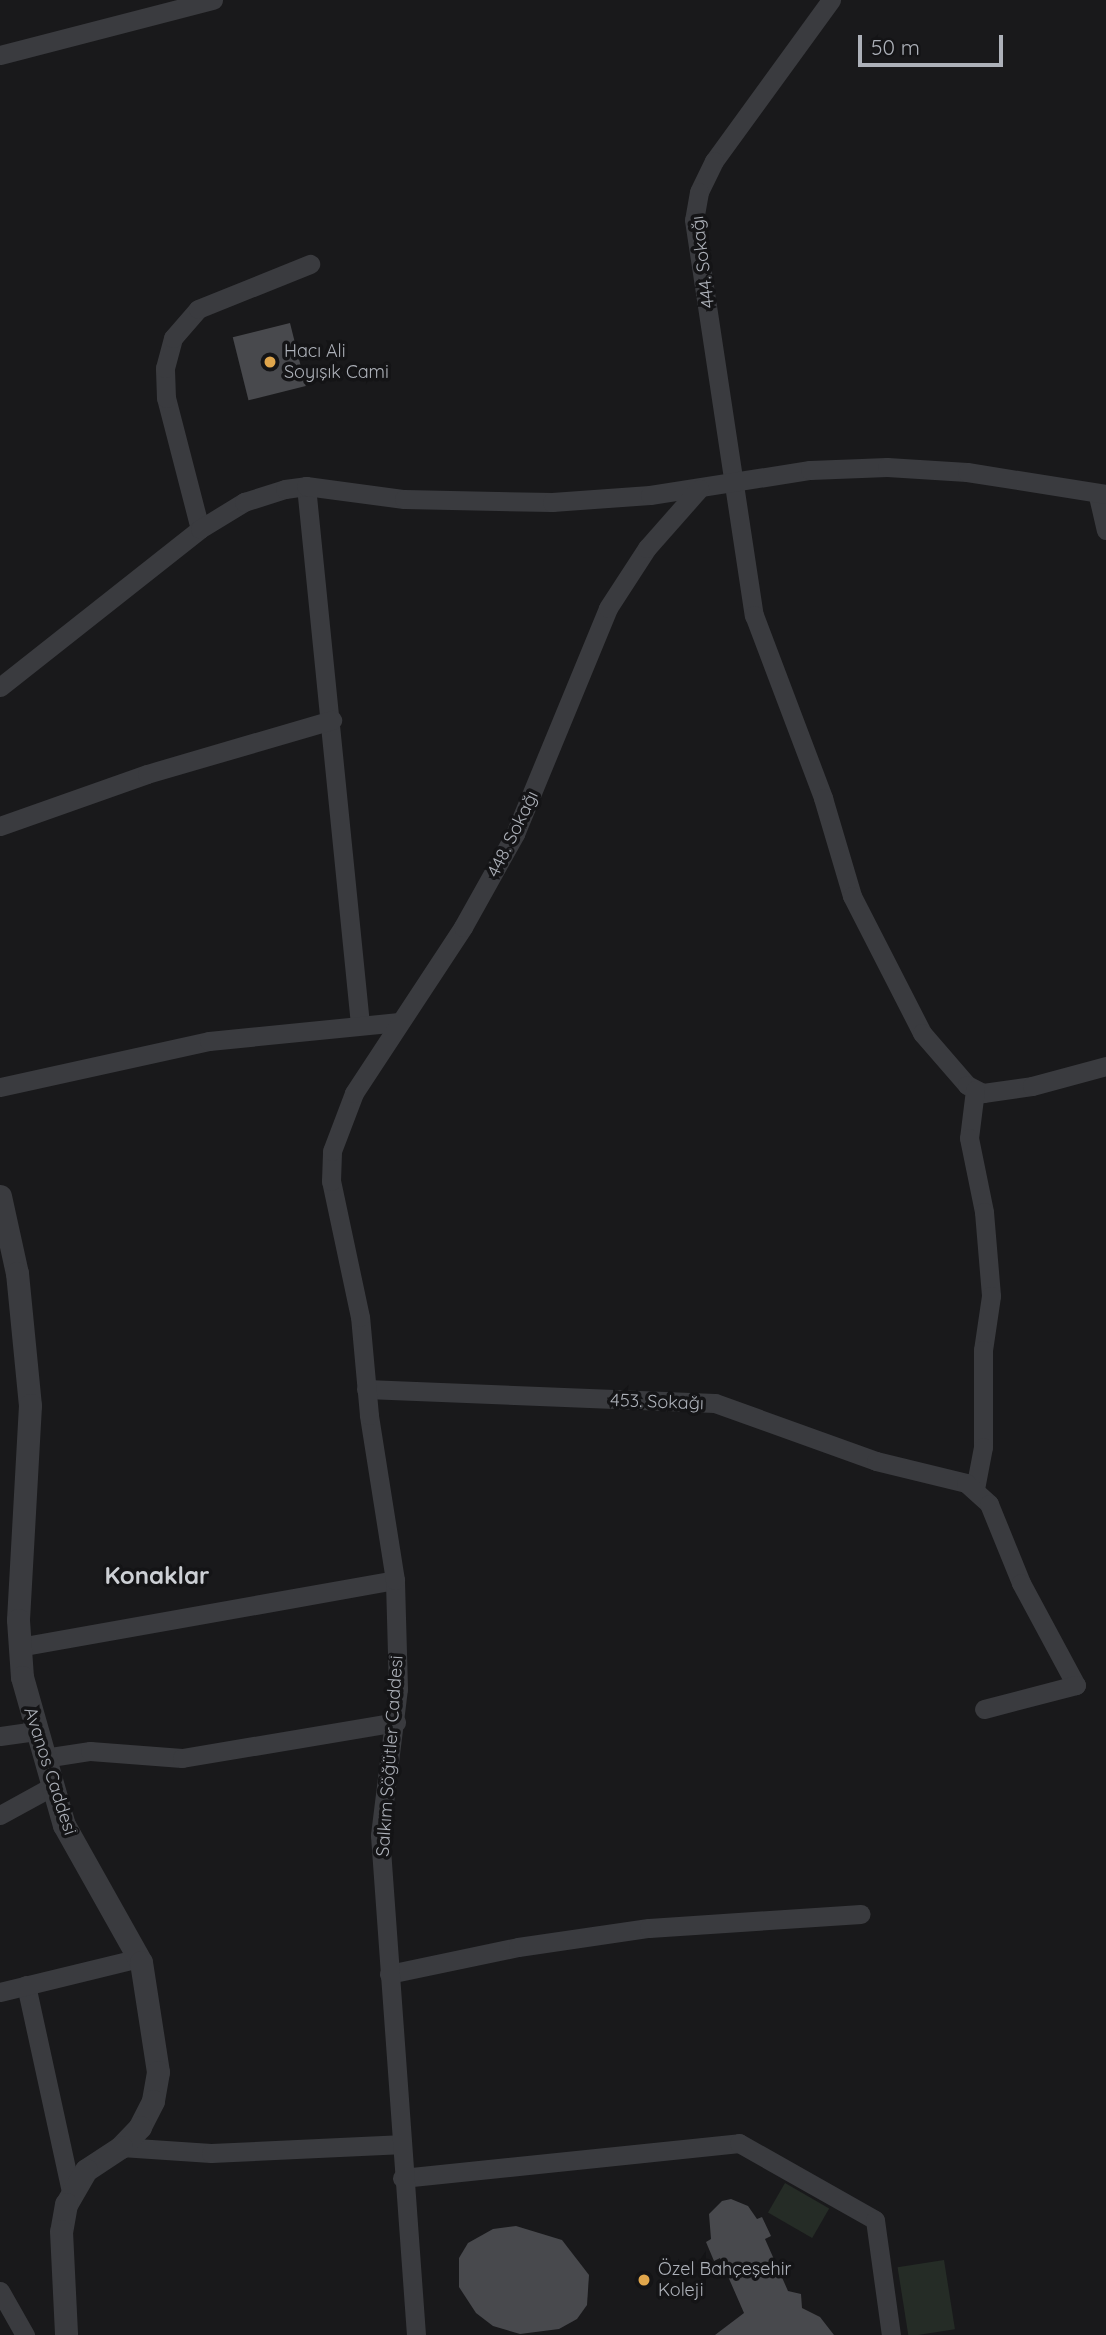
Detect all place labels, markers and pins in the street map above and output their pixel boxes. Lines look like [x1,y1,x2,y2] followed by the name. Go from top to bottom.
[284,341,389,384] place label: Hacı Ali Soyışık Cami
[262,354,278,370] marker: Hacı Ali Soyışık Cami
[658,2259,791,2302] place label: Özel Bahçeşehir Koleji
[636,2272,652,2288] marker: Özel Bahçeşehir Koleji

